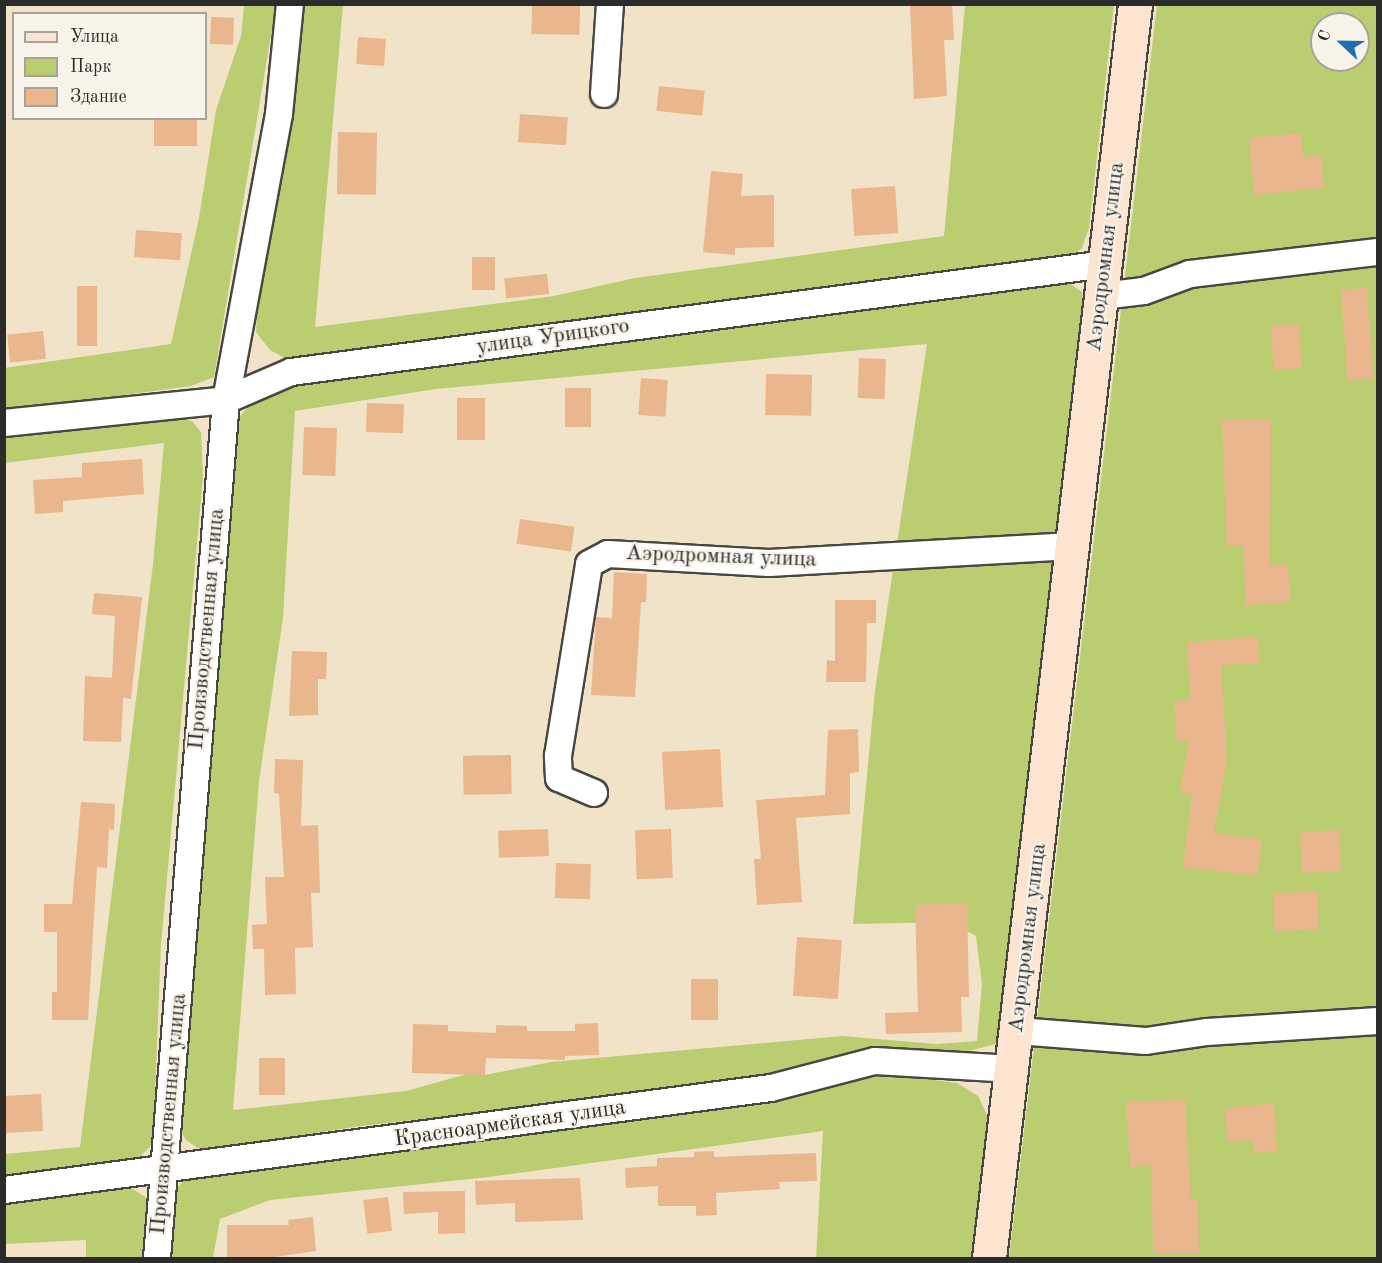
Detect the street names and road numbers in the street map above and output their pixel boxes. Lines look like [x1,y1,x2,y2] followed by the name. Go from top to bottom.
[1081,161,1131,353] street label: Аэродромная улица
[475,313,631,361] street label: улица Урицкого
[183,507,231,751] street label: Производственная улица
[625,540,817,574] street label: Аэродромная улица
[1003,842,1053,1034] street label: Аэродромная улица
[145,992,193,1236] street label: Производственная улица
[393,1095,627,1153] street label: Красноармейская улица

